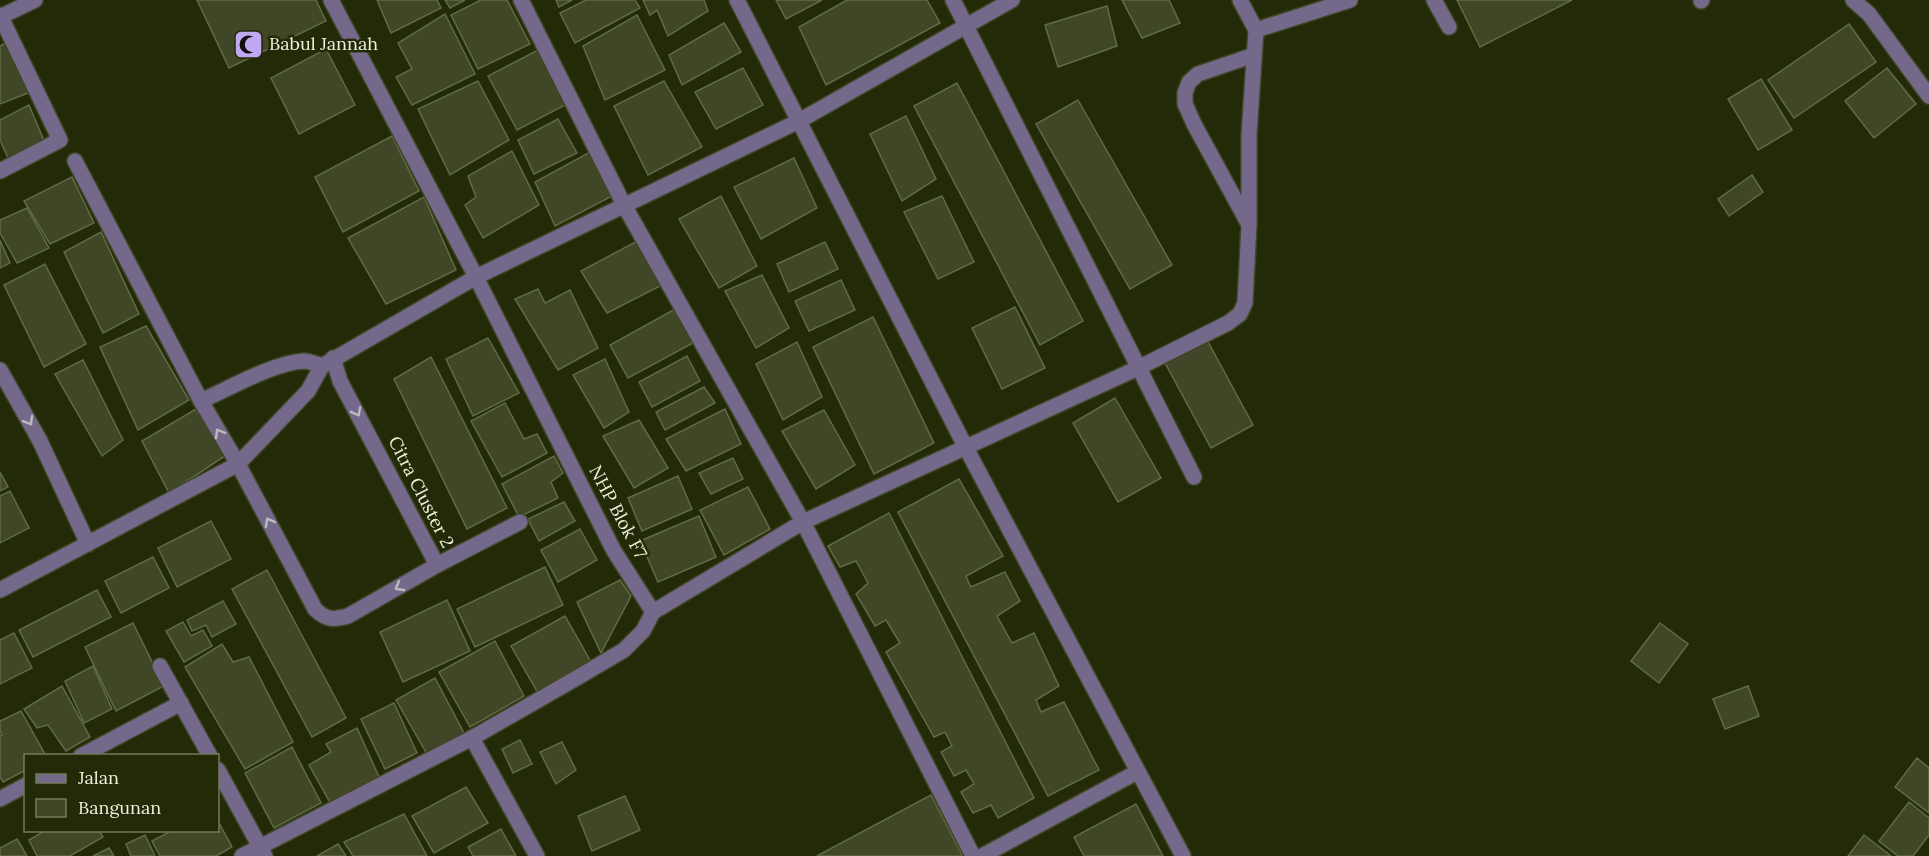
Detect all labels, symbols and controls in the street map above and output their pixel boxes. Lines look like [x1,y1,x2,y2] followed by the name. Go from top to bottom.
[232,28,264,60] mosque icon: Babul Jannah
[269,32,378,55] place label: Babul Jannah
[350,405,361,416] one-way arrow
[22,414,33,425] one-way arrow
[215,428,227,439] one-way arrow
[383,432,459,551] street label: Citra Cluster 2
[584,461,653,562] street label: NHP Blok F7
[265,518,276,529] one-way arrow
[395,579,406,591] one-way arrow
[24,754,219,832] legend
[77,766,119,789] text: Jalan
[78,796,161,819] text: Bangunan

